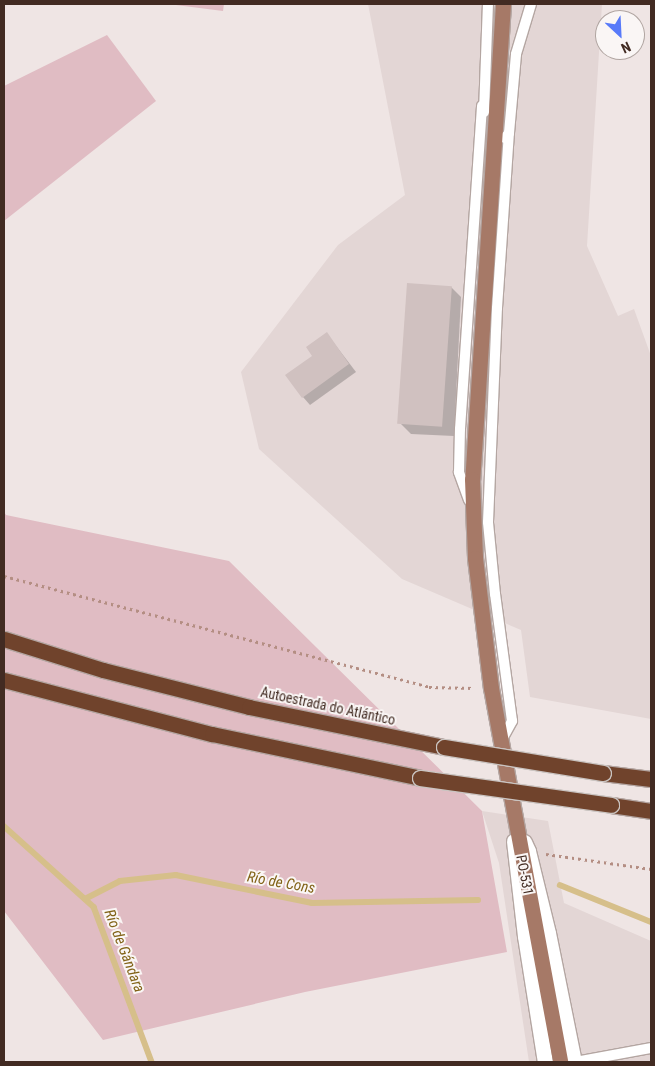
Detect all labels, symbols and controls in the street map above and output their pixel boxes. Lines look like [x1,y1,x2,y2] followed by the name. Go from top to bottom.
[595,10,645,60] north arrow
[619,39,633,57] text: N
[259,684,397,728] street label: Autoestrada do Atlántico
[513,854,537,896] street label: PO-531
[246,868,316,898] water label: Río de Cons
[100,907,148,995] water label: Río de Gándara

